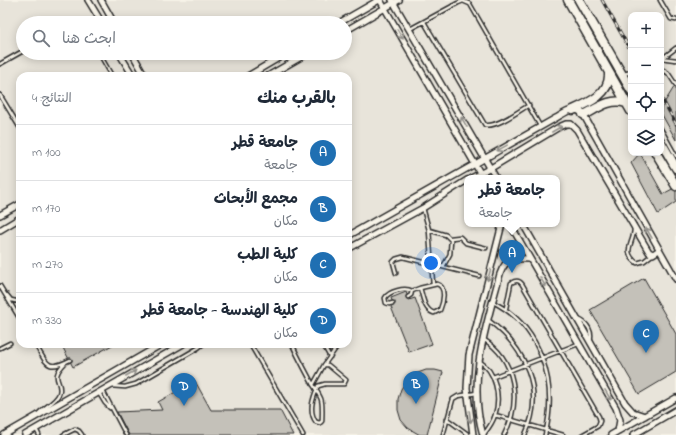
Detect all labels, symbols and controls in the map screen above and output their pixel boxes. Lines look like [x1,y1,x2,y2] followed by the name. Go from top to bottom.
[628,12,664,156] map controls
[628,12,664,48] button: +
[16,16,352,60] search box
[30,27,52,49] icon: search
[62,28,116,50] text: ابحث هنا
[396,28,404,40] one-way arrow
[628,48,664,84] button: −
[628,84,664,120] button: locate
[257,86,336,111] text: بالقرب منك
[32,89,72,108] text: النتائج: 4
[459,116,467,128] one-way arrow
[628,120,664,156] button: layers
[551,124,563,132] one-way arrow
[232,132,298,154] text: جامعة قطر
[32,143,61,162] text: 100 m
[319,143,327,162] text: A
[496,144,508,152] one-way arrow
[264,156,298,175] text: جامعة
[464,175,560,227] popup
[479,180,545,202] text: جامعة قطر
[214,188,298,210] text: مجمع الأبحاث
[32,199,60,218] text: 170 m
[319,199,327,218] text: B
[479,204,513,223] text: جامعة
[274,212,298,231] text: مكان
[645,227,653,239] one-way arrow
[499,240,525,273] pin: A
[237,244,298,266] text: كلية الطب
[421,253,441,273] your location
[32,255,63,274] text: 270 m
[319,255,327,274] text: C
[274,268,298,287] text: مكان
[485,269,492,282] one-way arrow
[540,276,548,288] one-way arrow
[142,300,298,322] text: كلية الهندسة - جامعة قطر
[32,311,62,330] text: 330 m
[318,311,328,330] text: D
[633,320,659,353] pin: C
[274,324,298,343] text: مكان
[125,369,137,377] one-way arrow
[403,371,429,404] pin: B
[171,373,197,406] pin: D
[605,389,613,401] one-way arrow
[466,410,474,423] one-way arrow

